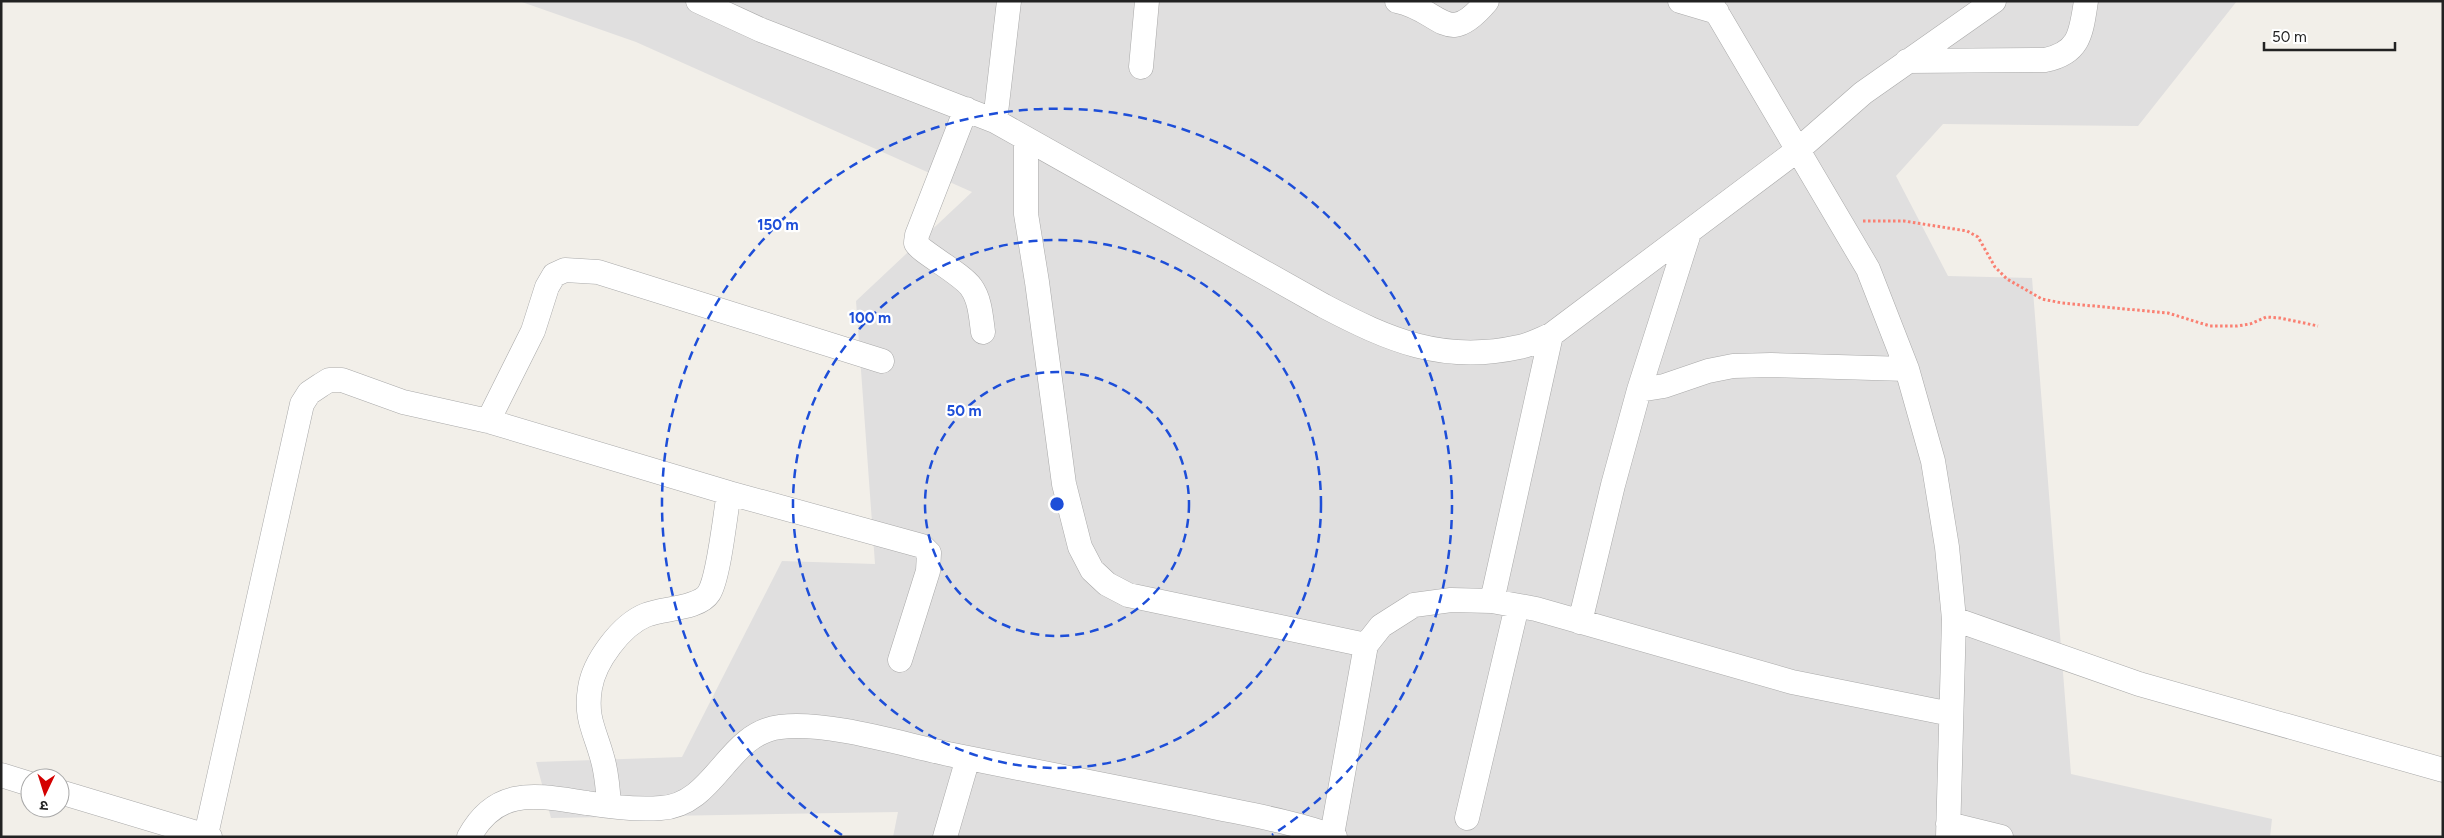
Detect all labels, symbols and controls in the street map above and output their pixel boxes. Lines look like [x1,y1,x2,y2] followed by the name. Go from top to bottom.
[2264,20,2395,52] scale bar
[2272,28,2307,46] text: 50 m
[757,216,799,234] text: 150 m
[849,309,891,327] text: 100 m
[946,402,982,420] text: 50 m
[1048,495,1066,513] centre of rings
[20,768,70,818] north arrow
[39,797,49,814] text: उ

